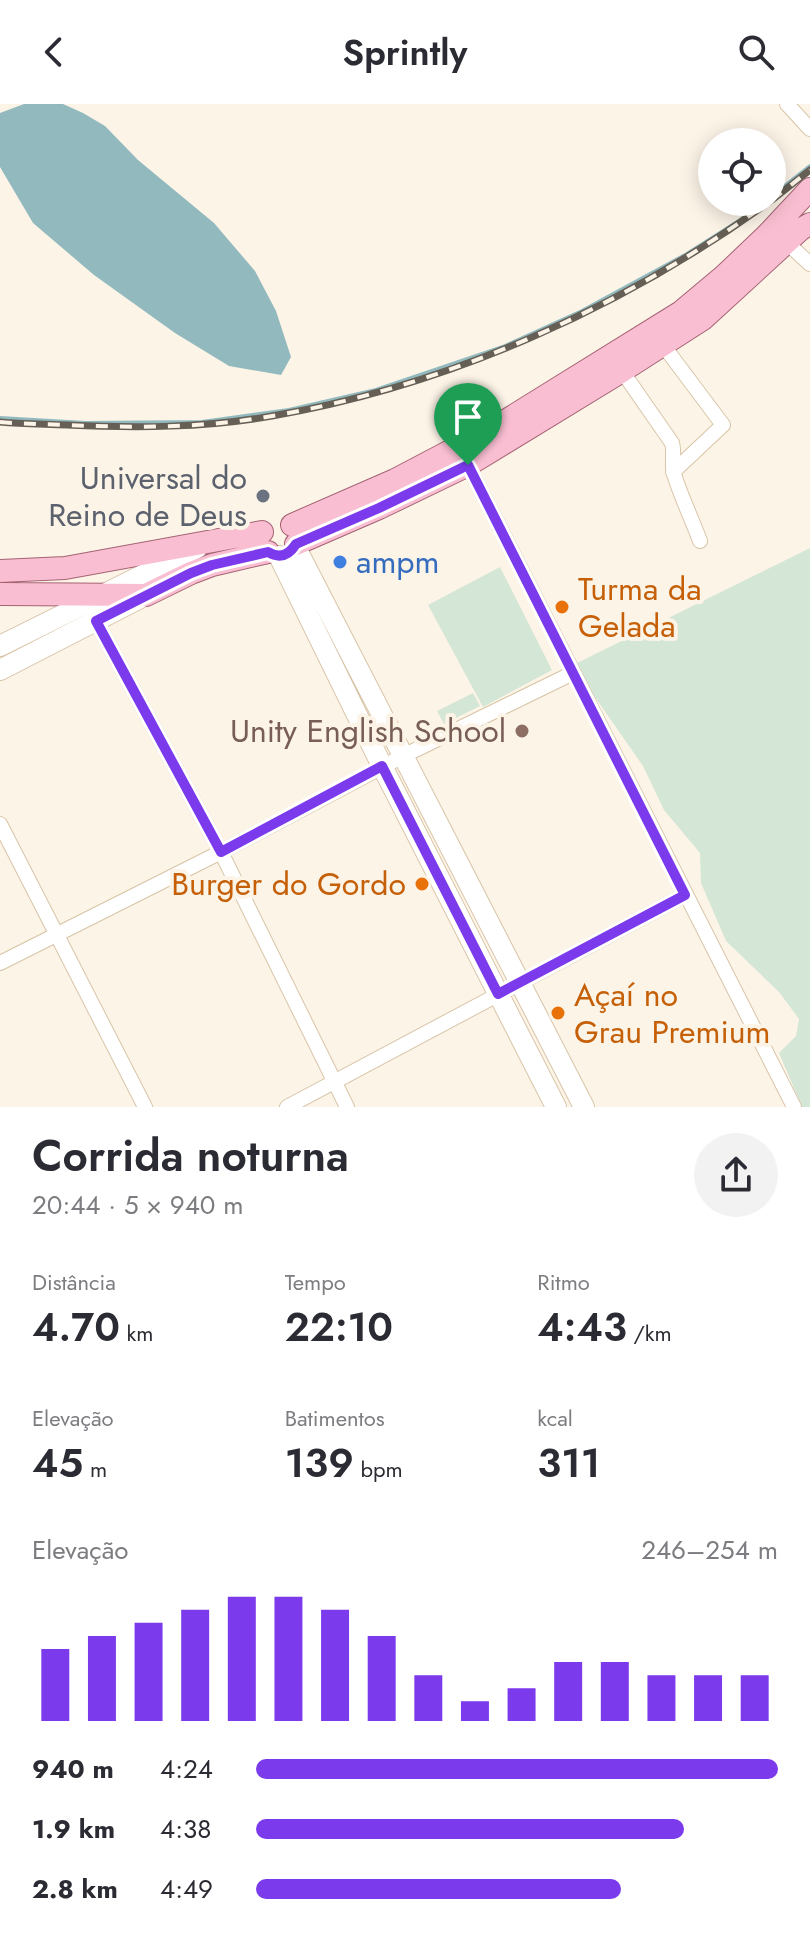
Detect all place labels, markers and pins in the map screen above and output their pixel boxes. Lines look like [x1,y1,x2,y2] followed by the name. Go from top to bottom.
[434,383,502,465] pin
[48,455,247,538] place label: Universal do Reino de Deus
[254,487,272,505] marker: Universal do Reino de Deus
[356,539,440,585] place label: ampm
[331,553,349,571] marker: ampm
[578,566,702,649] place label: Turma da Gelada
[553,598,571,616] marker: Turma da Gelada
[230,708,506,754] place label: Unity English School
[513,722,531,740] marker: Unity English School
[171,861,406,907] place label: Burger do Gordo
[413,875,431,893] marker: Burger do Gordo
[574,972,770,1055] place label: Açaí no Grau Premium
[549,1004,567,1022] marker: Açaí no Grau Premium

